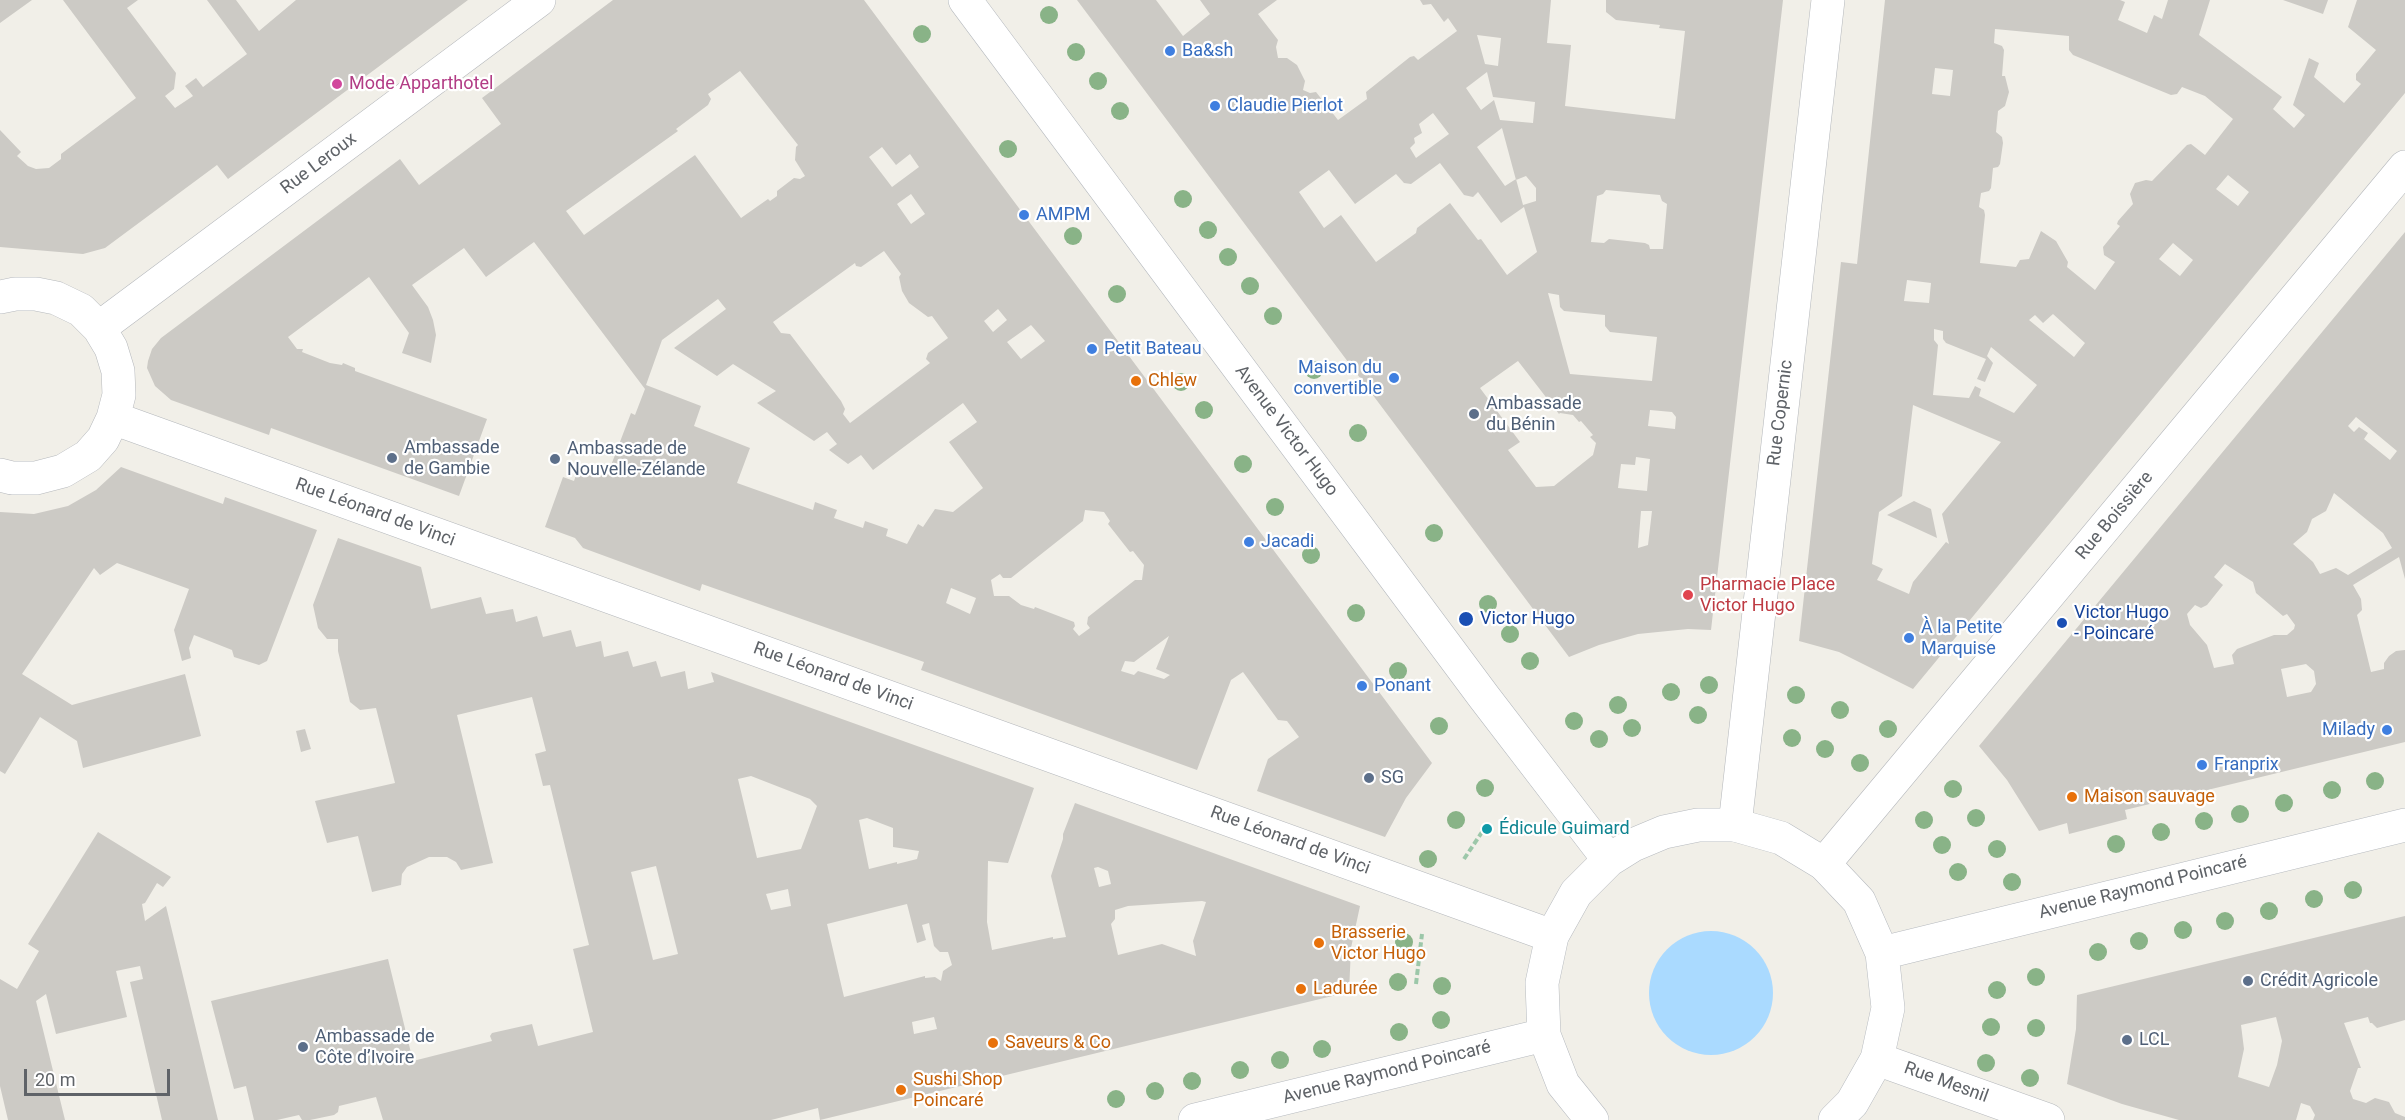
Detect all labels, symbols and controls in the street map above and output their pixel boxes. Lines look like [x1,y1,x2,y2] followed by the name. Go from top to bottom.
[1182,40,1233,62] place label: Ba&sh
[1163,44,1177,58] marker: Ba&sh
[349,73,493,95] place label: Mode Apparthotel
[330,77,344,91] marker: Mode Apparthotel
[1227,95,1343,117] place label: Claudie Pierlot
[1208,99,1222,113] marker: Claudie Pierlot
[277,129,361,199] street label: Rue Leroux
[1036,204,1091,226] place label: AMPM
[1017,208,1031,222] marker: AMPM
[1104,338,1202,360] place label: Petit Bateau
[1085,342,1099,356] marker: Petit Bateau
[1293,357,1382,400] place label: Maison du convertible
[1764,359,1798,467] street label: Rue Copernic
[1230,361,1342,501] street label: Avenue Victor Hugo
[1148,370,1197,392] place label: Chlew
[1387,371,1401,385] marker: Maison du convertible
[1129,374,1143,388] marker: Chlew
[1486,393,1581,436] place label: Ambassade du Bénin
[1467,407,1481,421] marker: Ambassade du Bénin
[404,437,499,480] place label: Ambassade de Gambie
[567,438,705,480] place label: Ambassade de Nouvelle-Zélande
[385,451,399,465] marker: Ambassade de Gambie
[548,452,562,466] marker: Ambassade de Nouvelle-Zélande
[2072,467,2158,565] street label: Rue Boissière
[292,474,458,552] street label: Rue Léonard de Vinci
[1261,531,1314,553] place label: Jacadi
[1242,535,1256,549] marker: Jacadi
[1700,574,1835,616] place label: Pharmacie Place Victor Hugo
[1681,588,1695,602] marker: Pharmacie Place Victor Hugo
[2074,602,2169,644] place label: Victor Hugo - Poincaré
[1480,608,1575,630] place label: Victor Hugo
[1457,610,1475,628] marker: Victor Hugo
[2055,616,2069,630] marker: Victor Hugo - Poincaré
[1921,617,2002,660] place label: À la Petite Marquise
[1902,631,1916,645] marker: À la Petite Marquise
[750,638,916,716] street label: Rue Léonard de Vinci
[1374,675,1431,697] place label: Ponant
[1355,679,1369,693] marker: Ponant
[2322,719,2375,741] place label: Milady
[2380,723,2394,737] marker: Milady
[2214,754,2279,776] place label: Franprix
[2195,758,2209,772] marker: Franprix
[1381,767,1404,789] place label: SG
[1362,771,1376,785] marker: SG
[2084,786,2215,808] place label: Maison sauvage
[2065,790,2079,804] marker: Maison sauvage
[1207,802,1373,880] street label: Rue Léonard de Vinci
[1499,818,1630,840] place label: Édicule Guimard
[1480,822,1494,836] marker: Édicule Guimard
[2037,852,2249,924] street label: Avenue Raymond Poincaré
[1331,922,1426,964] place label: Brasserie Victor Hugo
[1312,936,1326,950] marker: Brasserie Victor Hugo
[2260,970,2378,992] place label: Crédit Agricole
[2241,974,2255,988] marker: Crédit Agricole
[1313,978,1378,1000] place label: Ladurée
[1294,982,1308,996] marker: Ladurée
[315,1026,435,1068] place label: Ambassade de Côte d’Ivoire
[2139,1029,2170,1051] place label: LCL
[1005,1032,1111,1054] place label: Saveurs & Co
[2120,1033,2134,1047] marker: LCL
[986,1036,1000,1050] marker: Saveurs & Co
[1281,1037,1493,1109] street label: Avenue Raymond Poincaré
[296,1040,310,1054] marker: Ambassade de Côte d’Ivoire
[27,1057,172,1095] scale bar
[1901,1058,1991,1108] street label: Rue Mesnil
[35,1069,75,1090] text: 20 m
[913,1069,1003,1112] place label: Sushi Shop Poincaré
[894,1083,908,1097] marker: Sushi Shop Poincaré

